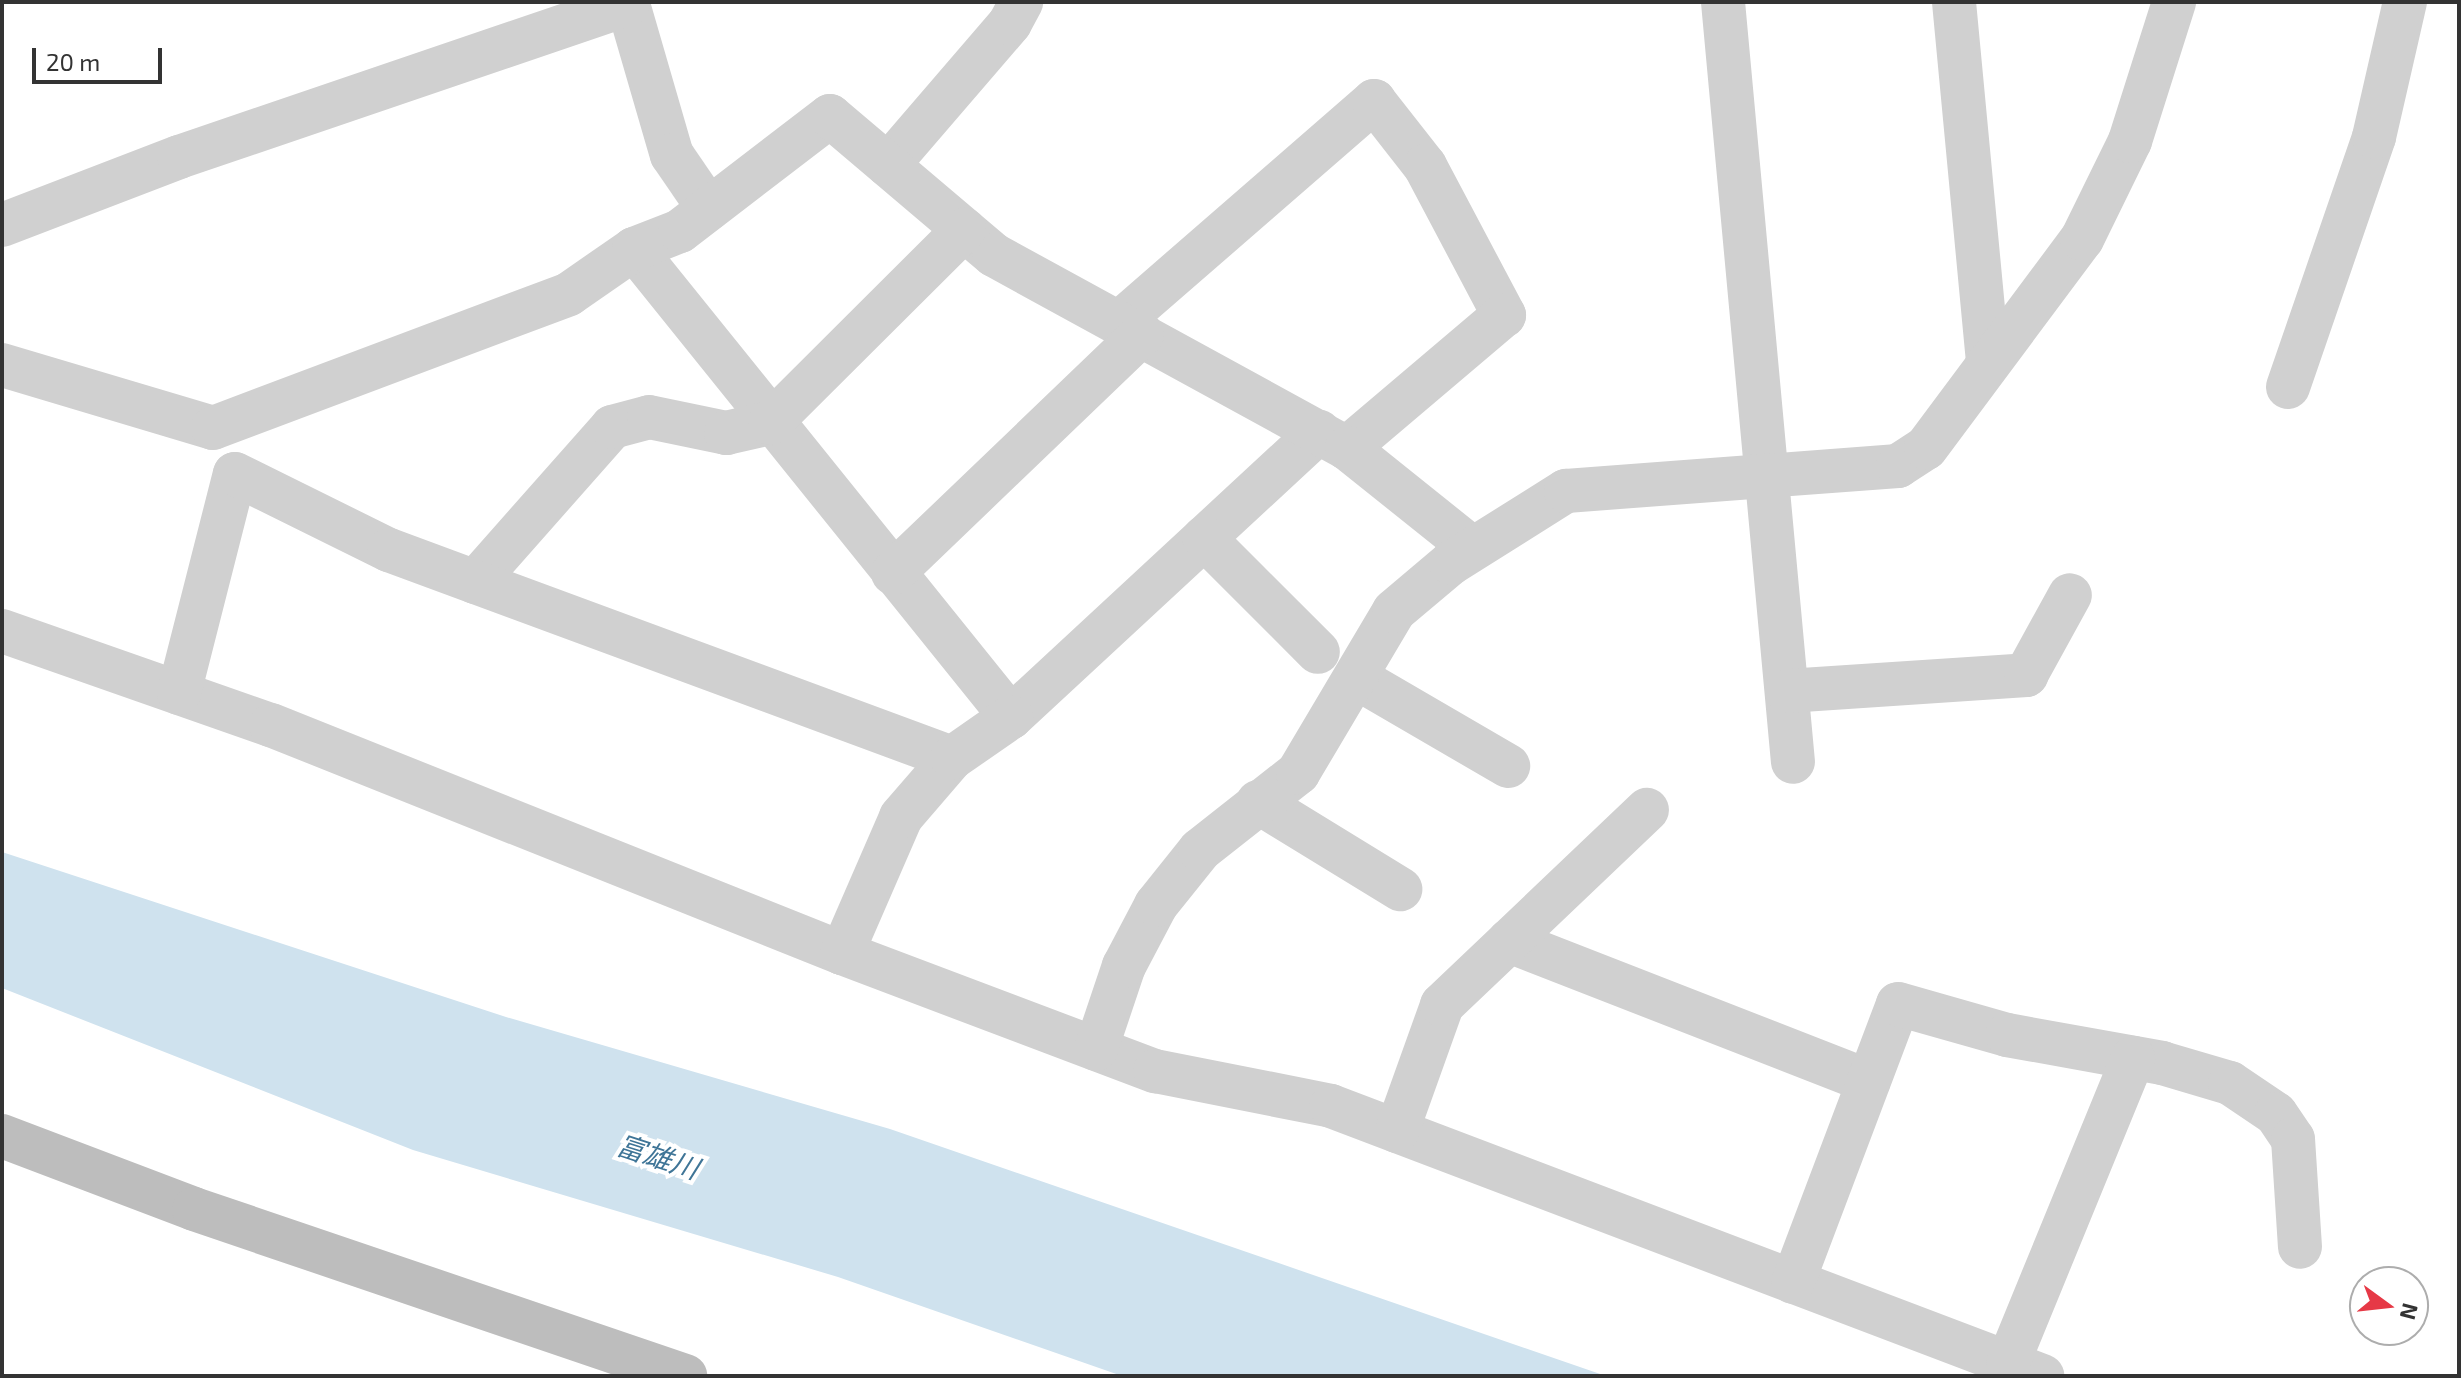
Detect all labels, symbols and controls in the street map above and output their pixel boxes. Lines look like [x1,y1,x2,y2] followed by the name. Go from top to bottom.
[36,32,166,82] scale bar
[46,47,100,76] text: 20 m
[613,1127,703,1185] water label: 富雄川
[2349,1266,2429,1346] north arrow
[2396,1301,2425,1323] text: N

